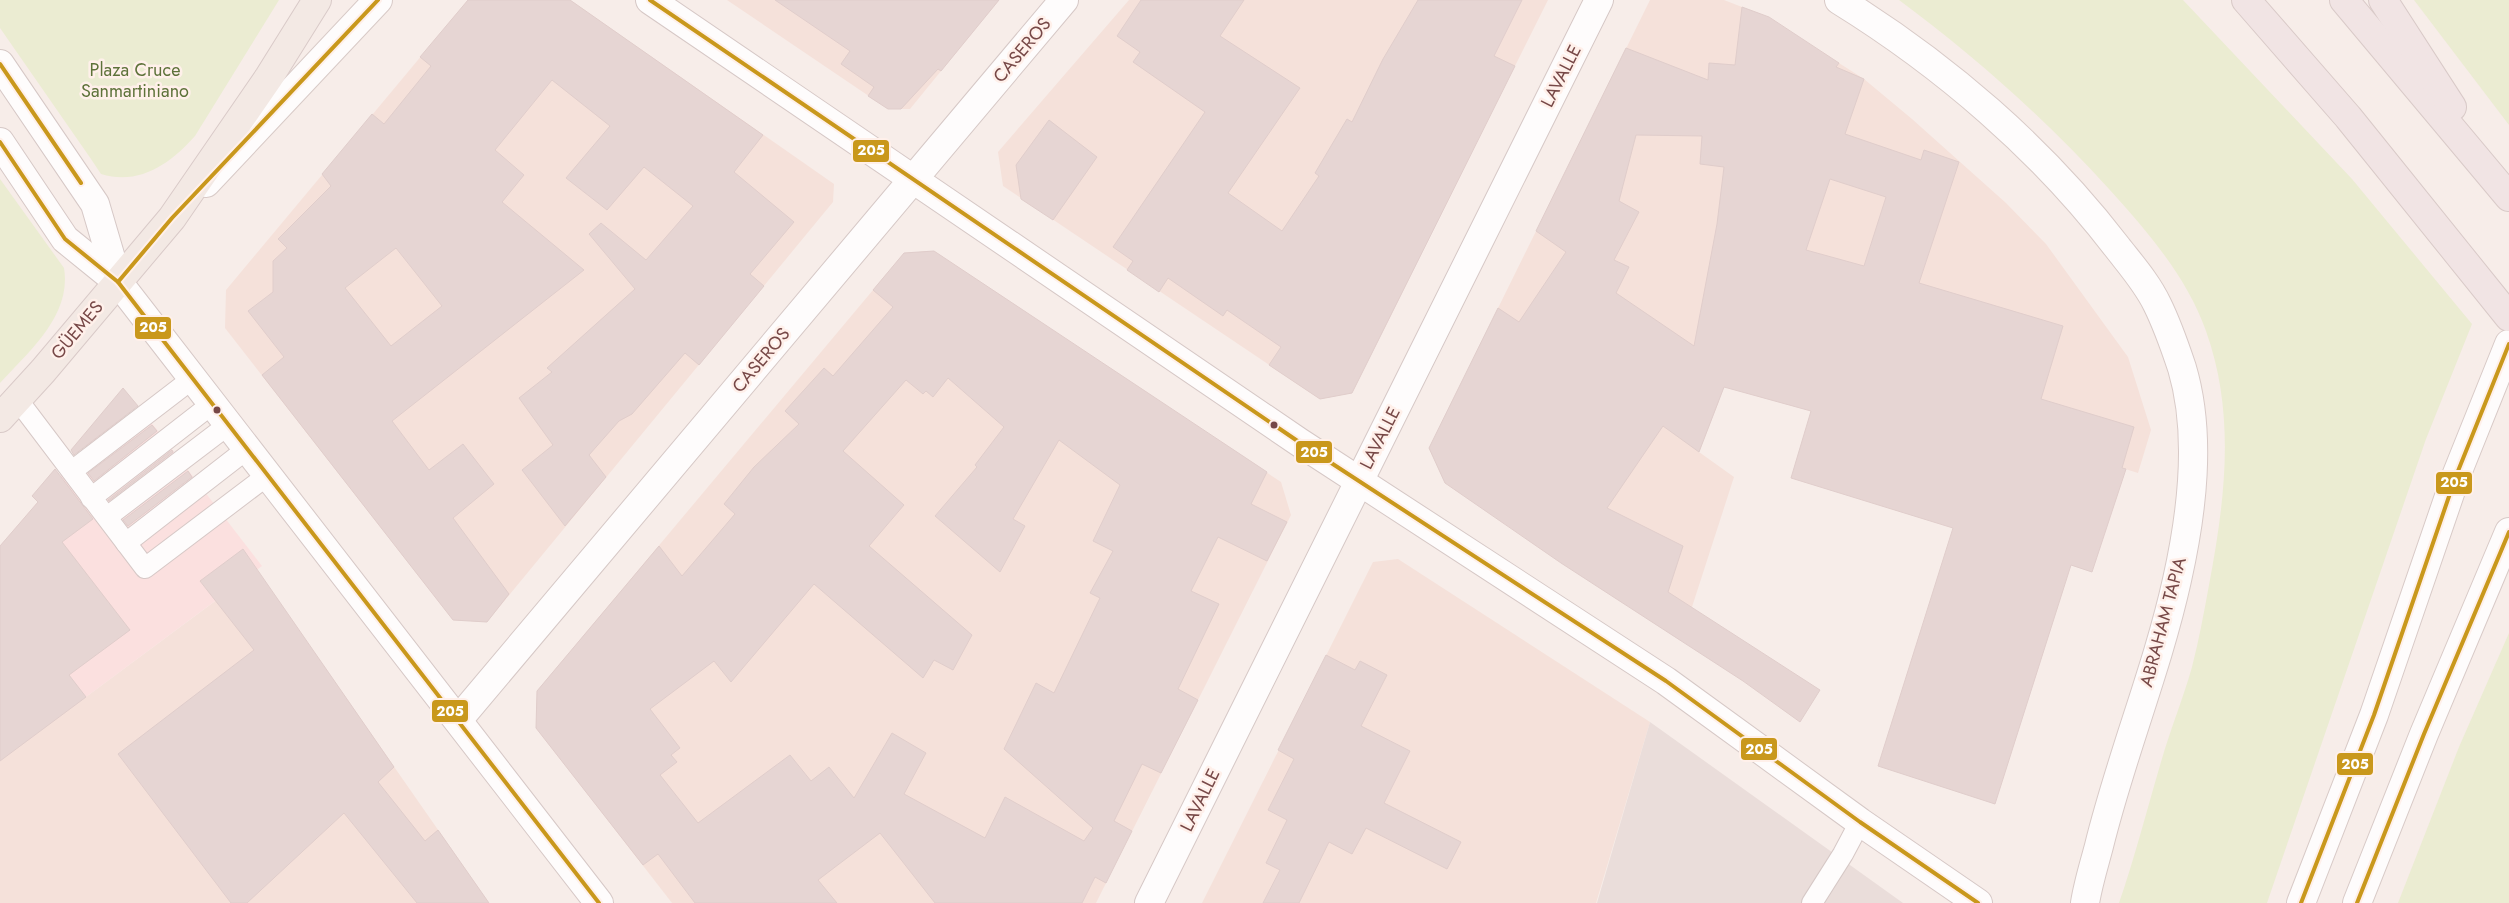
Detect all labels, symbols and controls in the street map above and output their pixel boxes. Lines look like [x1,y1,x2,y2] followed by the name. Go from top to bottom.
[987,12,1057,88] street label: CASEROS
[1534,40,1588,112] street label: LAVALLE
[81,57,189,104] park label: Plaza Cruce Sanmartiniano
[852,139,890,163] line badge: 205
[857,140,885,160] text: 205
[45,295,109,365] street label: GÜEMES
[134,316,172,340] line badge: 205
[139,317,167,337] text: 205
[726,322,796,398] street label: CASEROS
[1353,402,1407,474] street label: LAVALLE
[212,405,222,415] unlabelled marker
[1269,420,1279,430] unlabelled marker
[1295,440,1333,464] line badge: 205
[1300,442,1328,462] text: 205
[2435,471,2473,495] line badge: 205
[2440,472,2468,492] text: 205
[2133,554,2193,690] street label: ABRAHAM TAPIA
[431,699,469,723] line badge: 205
[436,701,464,721] text: 205
[1740,737,1778,761] line badge: 205
[1745,739,1773,759] text: 205
[2336,752,2374,776] line badge: 205
[2341,754,2369,774] text: 205
[1174,764,1226,836] street label: LAVALLE

